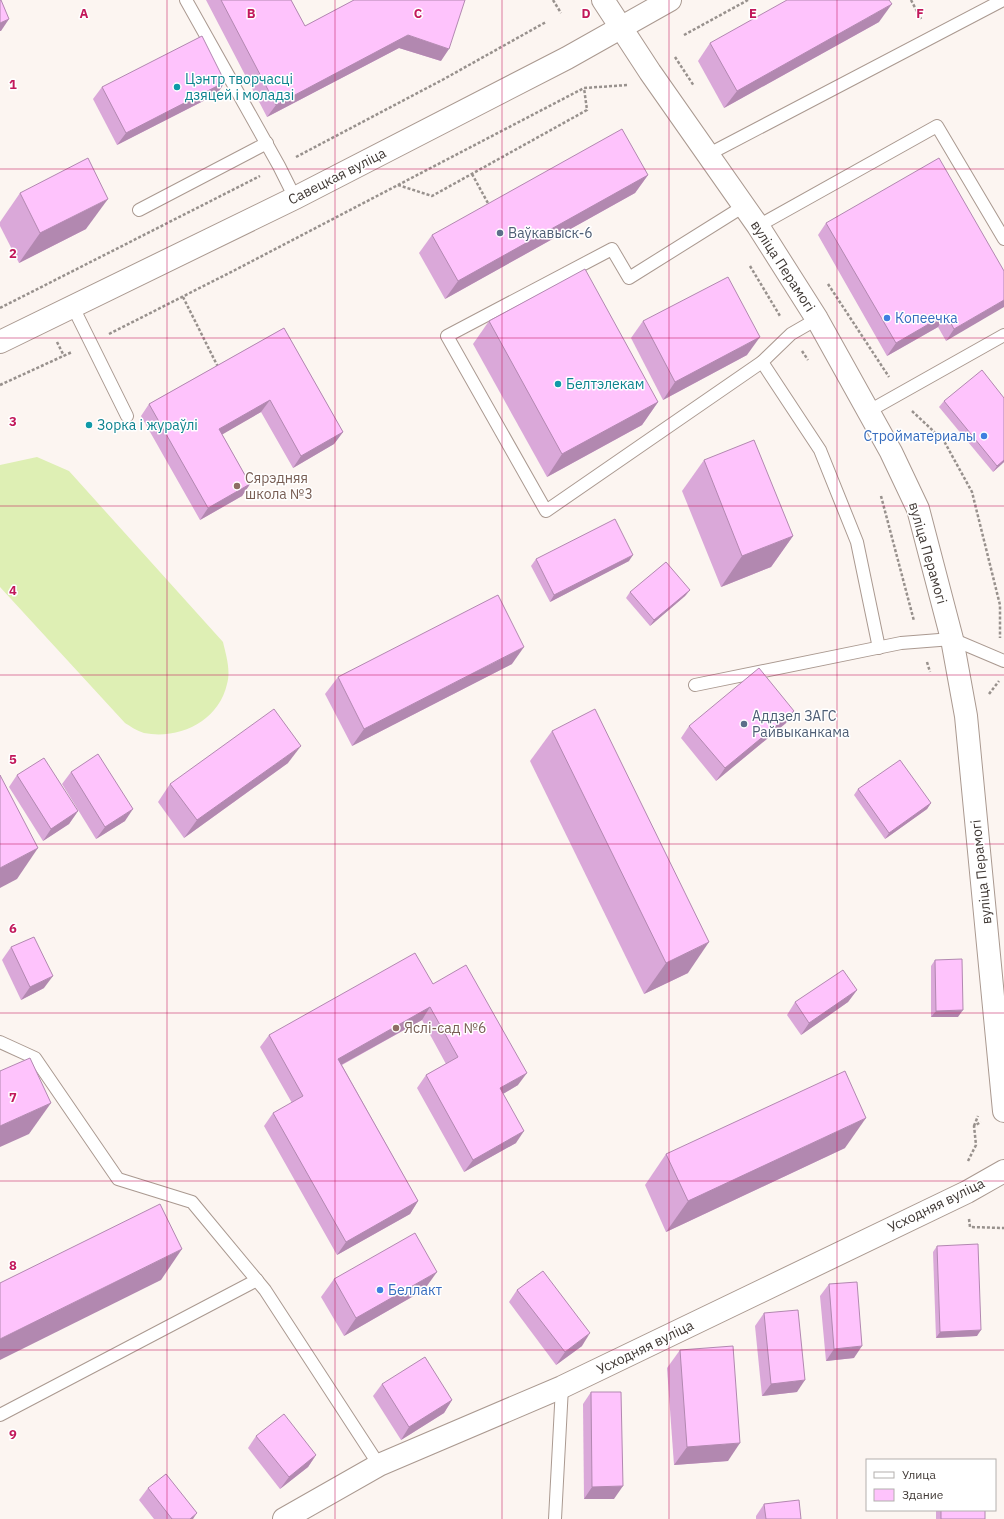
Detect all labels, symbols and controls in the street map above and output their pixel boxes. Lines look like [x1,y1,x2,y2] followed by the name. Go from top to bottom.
[80,5,89,22] text: A
[247,5,256,22] text: B
[414,5,423,22] text: C
[581,5,591,22] text: D
[749,5,757,22] text: E
[916,5,924,22] text: F
[185,70,294,104] place label: Цэнтр творчасці дзяцей і моладзі
[9,76,17,93] text: 1
[172,82,182,92] marker: Цэнтр творчасці дзяцей і моладзі
[285,143,390,208] street label: Савецкая вуліца
[747,217,819,315] street label: вуліца Перамогі
[508,224,593,242] place label: Ваўкавыск-6
[495,228,505,238] marker: Ваўкавыск-6
[9,245,17,262] text: 2
[895,309,958,327] place label: Копеечка
[882,313,892,323] marker: Копеечка
[566,375,645,393] place label: Белтэлекам
[553,379,563,389] marker: Белтэлекам
[9,413,17,430] text: 3
[97,416,198,434] place label: Зорка і жураўлі
[84,420,94,430] marker: Зорка і жураўлі
[863,427,976,445] place label: Стройматериалы
[979,431,989,441] marker: Стройматериалы
[245,469,313,503] place label: Сярэдняя школа №3
[232,481,242,491] marker: Сярэдняя школа №3
[905,500,951,606] street label: вуліца Перамогі
[9,582,17,599] text: 4
[752,707,850,741] place label: Аддзел ЗАГС Райвыканкама
[739,719,749,729] marker: Аддзел ЗАГС Райвыканкама
[9,751,17,768] text: 5
[967,819,995,925] street label: вуліца Перамогі
[9,920,17,937] text: 6
[404,1019,486,1037] place label: Яслі-сад №6
[391,1023,401,1033] marker: Яслі-сад №6
[9,1089,17,1106] text: 7
[885,1174,988,1236] street label: Усходняя вуліца
[9,1257,17,1274] text: 8
[388,1281,443,1299] place label: Беллакт
[375,1285,385,1295] marker: Беллакт
[594,1316,697,1378] street label: Усходняя вуліца
[9,1426,17,1443] text: 9
[866,1459,996,1511] legend
[902,1467,936,1482] text: Улица
[902,1487,944,1502] text: Здание

